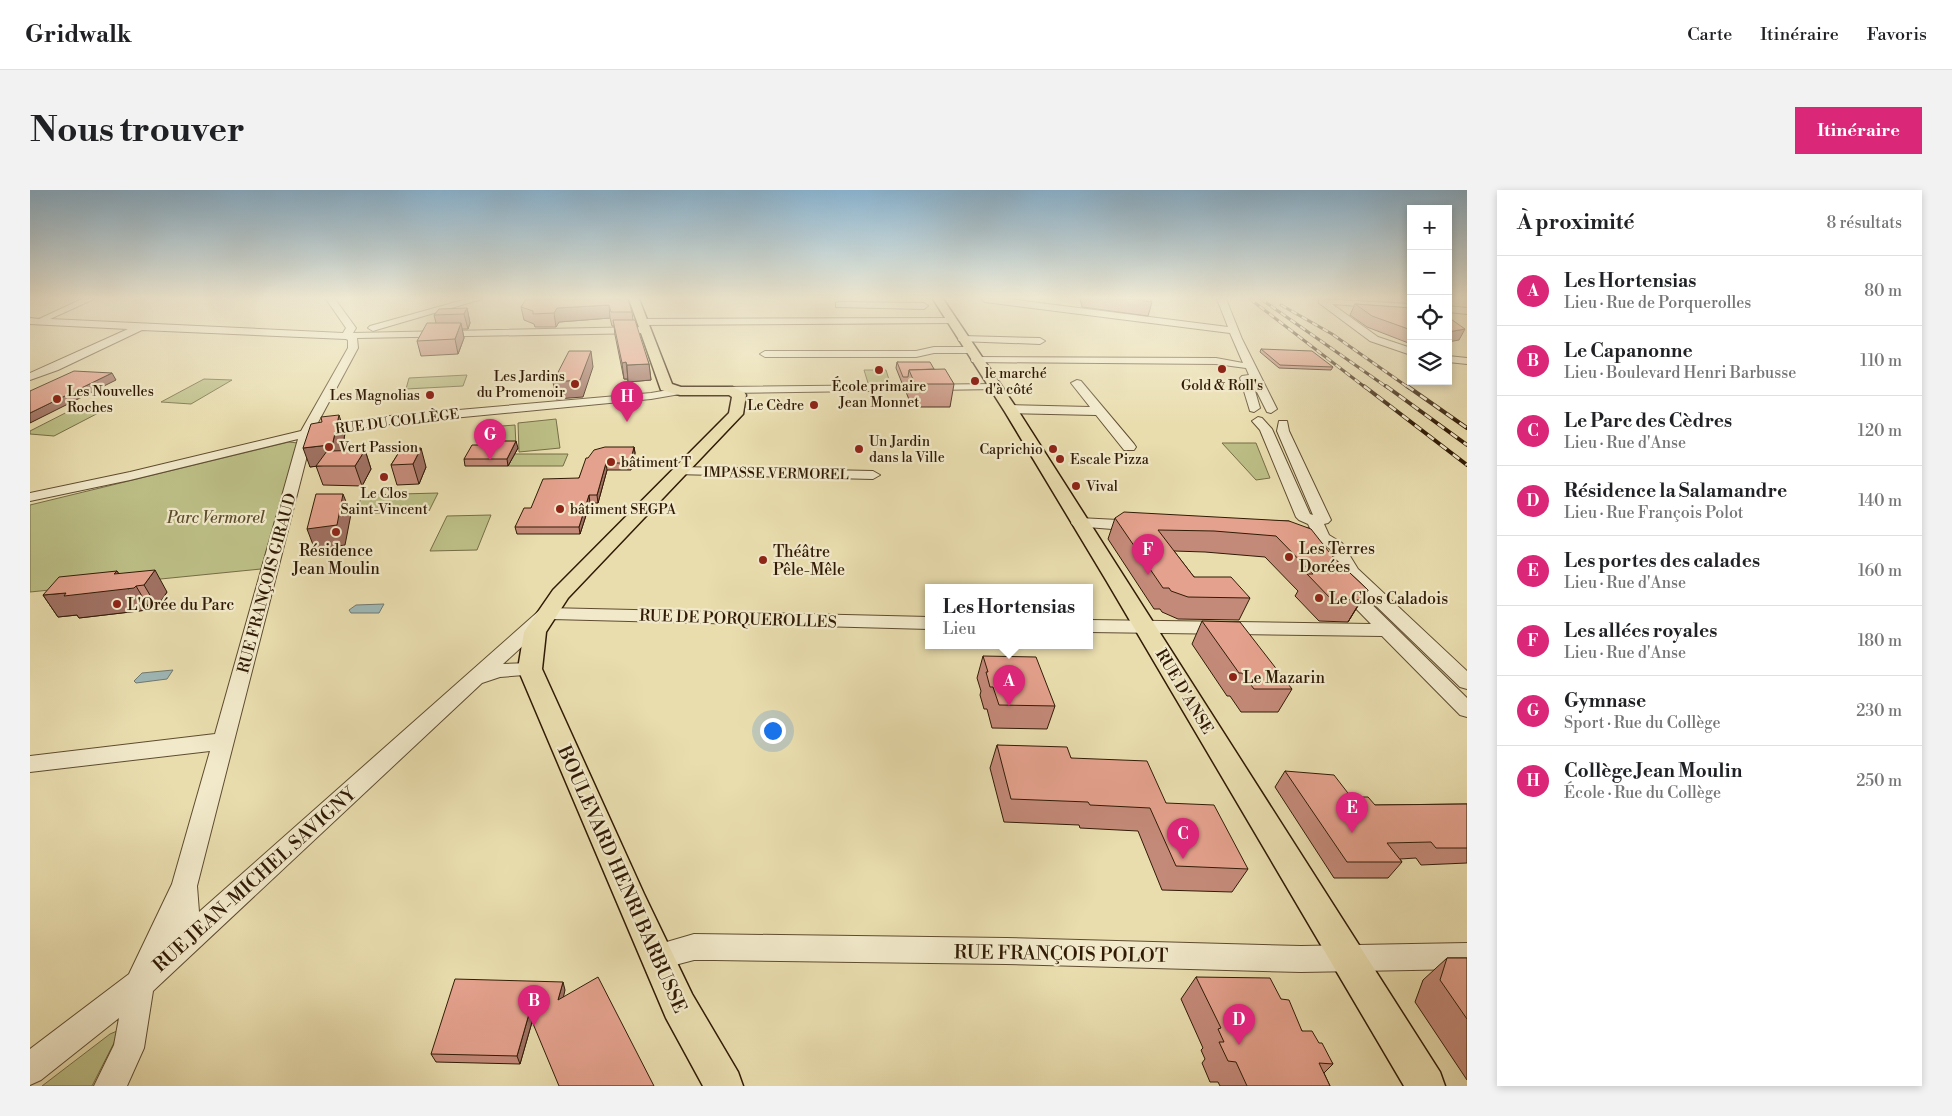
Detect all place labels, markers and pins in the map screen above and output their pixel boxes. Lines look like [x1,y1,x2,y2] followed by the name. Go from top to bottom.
[1216,363,1228,375] marker: Gold & Roll's
[873,364,885,376] marker: École primaire Jean Monnet
[985,365,1047,399] place label: le marché d'à côté
[477,368,565,402] place label: Les Jardins du Promenoir
[969,375,981,387] marker: le marché d'à côté
[832,376,926,412] place label: École primaire Jean Monnet
[1181,377,1263,395] place label: Gold & Roll's
[569,378,581,390] marker: Les Jardins du Promenoir
[611,381,643,422] pin: H
[67,383,154,417] place label: Les Nouvelles Roches
[330,387,420,405] place label: Les Magnolias
[424,389,436,401] marker: Les Magnolias
[51,393,63,405] marker: Les Nouvelles Roches
[747,397,804,415] place label: Le Cèdre
[808,399,820,411] marker: Le Cèdre
[474,419,506,460] pin: G
[869,433,945,467] place label: Un Jardin dans la Ville
[338,439,419,457] place label: Vert Passion
[323,441,335,453] marker: Vert Passion
[979,441,1043,459] place label: Caprichio
[853,443,865,455] marker: Un Jardin dans la Ville
[1047,443,1059,455] marker: Caprichio
[1070,451,1150,469] place label: Escale Pizza
[1054,453,1066,465] marker: Escale Pizza
[621,454,691,472] place label: bâtiment T
[605,456,617,468] marker: bâtiment T
[378,471,390,483] marker: Le Clos Saint-Vincent
[1085,478,1118,496] place label: Vival
[1070,480,1082,492] marker: Vival
[340,485,428,519] place label: Le Clos Saint-Vincent
[570,501,676,519] place label: bâtiment SEGPA
[554,503,566,515] marker: bâtiment SEGPA
[330,526,342,538] marker: Résidence Jean Moulin
[1132,534,1164,575] pin: F
[1299,539,1375,577] place label: Les Terres Dorées
[291,541,380,579] place label: Résidence Jean Moulin
[773,542,845,580] place label: Théâtre Pêle-Mêle
[1283,551,1295,563] marker: Les Terres Dorées
[757,554,769,566] marker: Théâtre Pêle-Mêle
[1329,589,1448,609] place label: Le Clos Caladois
[1313,592,1325,604] marker: Le Clos Caladois
[127,595,234,615] place label: L'Orée du Parc
[111,598,123,610] marker: L'Orée du Parc
[993,665,1025,706] pin: A
[1243,668,1325,688] place label: Le Mazarin
[1227,671,1239,683] marker: Le Mazarin
[1336,792,1368,833] pin: E
[1167,818,1199,859] pin: C
[518,985,550,1026] pin: B
[1223,1004,1255,1045] pin: D

